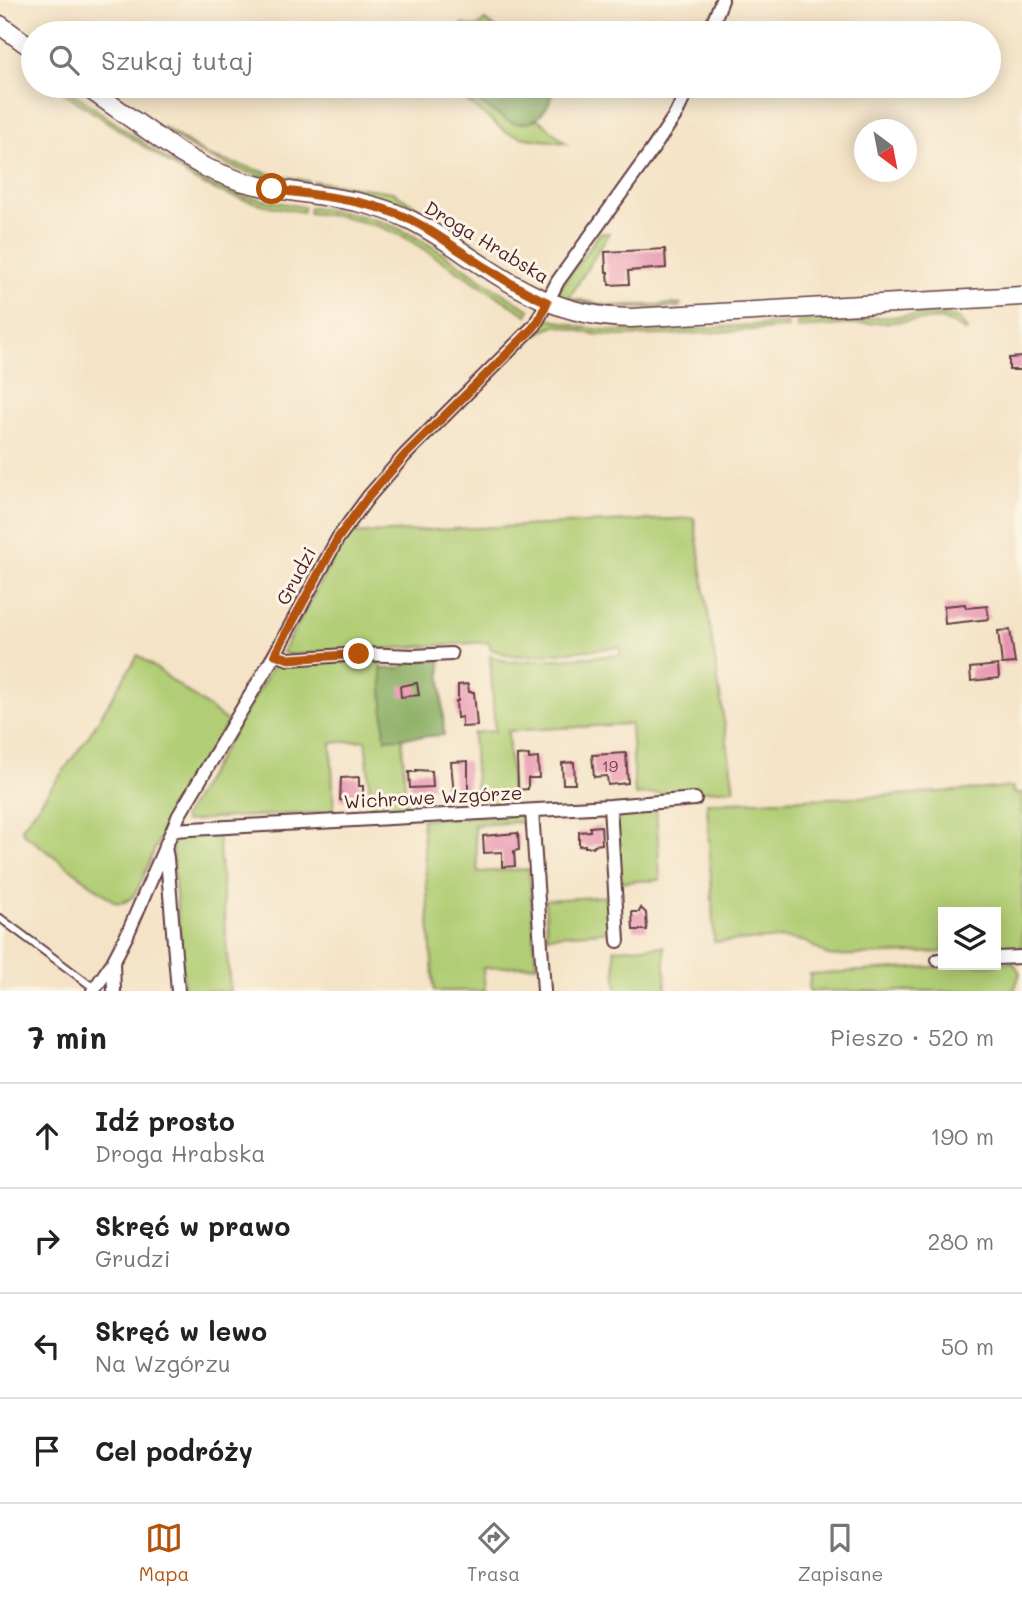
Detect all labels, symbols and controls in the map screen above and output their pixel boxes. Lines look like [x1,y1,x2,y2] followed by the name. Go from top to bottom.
[21,21,1001,98] search box
[45,41,83,79] icon: search
[101,43,253,77] text: Szukaj tutaj
[854,119,917,182] north arrow
[256,173,287,204] route start
[420,195,554,289] street label: Droga Hrabska
[270,542,321,609] street label: Grudzi
[343,638,374,669] route end
[602,755,618,776] house number: 19
[343,779,523,814] street label: Wichrowe Wzgórze
[938,907,1001,970] map controls
[938,907,1001,970] button: layers
[28,1017,107,1057] text: 7 min
[830,1022,994,1052] text: Pieszo · 520 m
[95,1104,235,1138] text: Idź prosto
[28,1117,66,1155] icon: ahead
[930,1121,994,1151] text: 190 m
[95,1138,266,1168] text: Droga Hrabska
[95,1209,290,1243] text: Skręć w prawo
[28,1222,66,1260] icon: right
[927,1226,994,1256] text: 280 m
[95,1243,171,1273] text: Grudzi
[95,1314,267,1348] text: Skręć w lewo
[28,1327,66,1365] icon: left
[941,1331,994,1361] text: 50 m
[95,1348,231,1378] text: Na Wzgórzu
[28,1432,66,1470] icon: arrive
[95,1434,253,1468] text: Cel podróży
[139,1519,189,1586] tab: Mapa
[467,1519,520,1586] tab: Trasa
[798,1519,883,1586] tab: Zapisane

